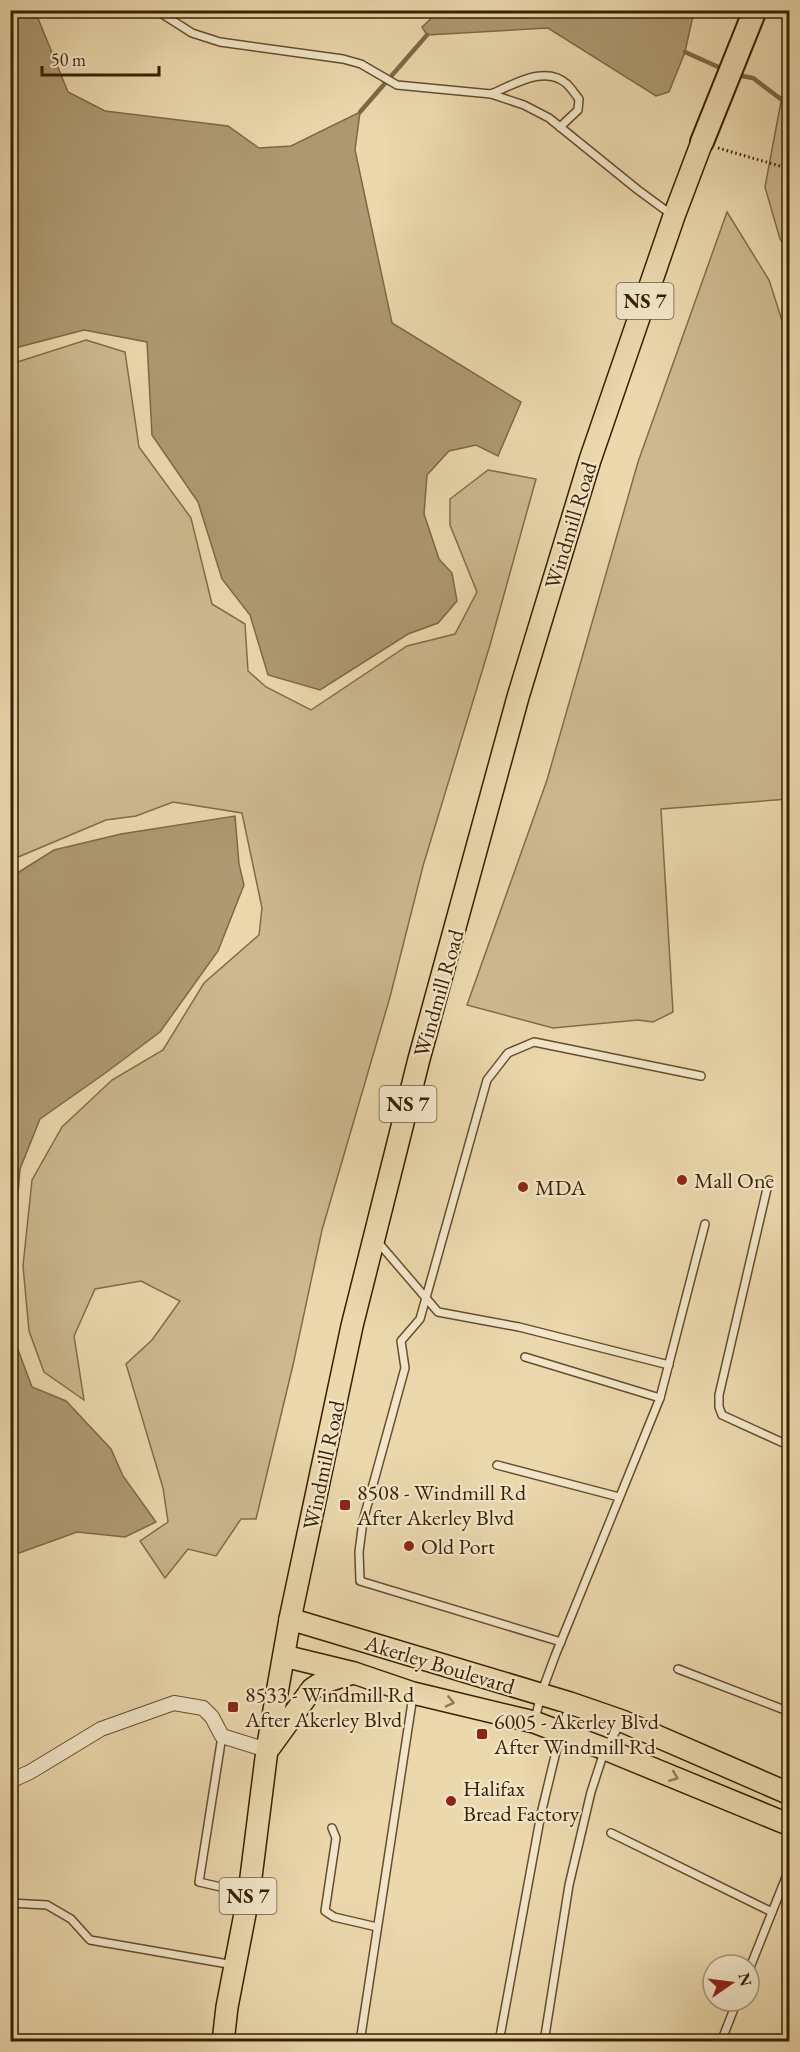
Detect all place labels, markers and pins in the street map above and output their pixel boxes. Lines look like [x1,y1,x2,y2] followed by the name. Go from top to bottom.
[694,1166,775,1195] place label: Mall One
[535,1173,587,1202] place label: MDA
[675,1173,689,1187] marker: Mall One
[516,1180,530,1194] marker: MDA
[356,1478,527,1532] place label: 8508 - Windmill Rd After Akerley Blvd
[338,1498,352,1512] marker: 8508 - Windmill Rd After Akerley Blvd
[421,1532,495,1561] place label: Old Port
[402,1539,416,1553] marker: Old Port
[244,1680,415,1734] place label: 8533 - Windmill Rd After Akerley Blvd
[226,1700,240,1714] marker: 8533 - Windmill Rd After Akerley Blvd
[493,1707,660,1761] place label: 6005 - Akerley Blvd After Windmill Rd
[475,1727,489,1741] marker: 6005 - Akerley Blvd After Windmill Rd
[463,1774,580,1828] place label: Halifax Bread Factory
[444,1794,458,1808] marker: Halifax Bread Factory

